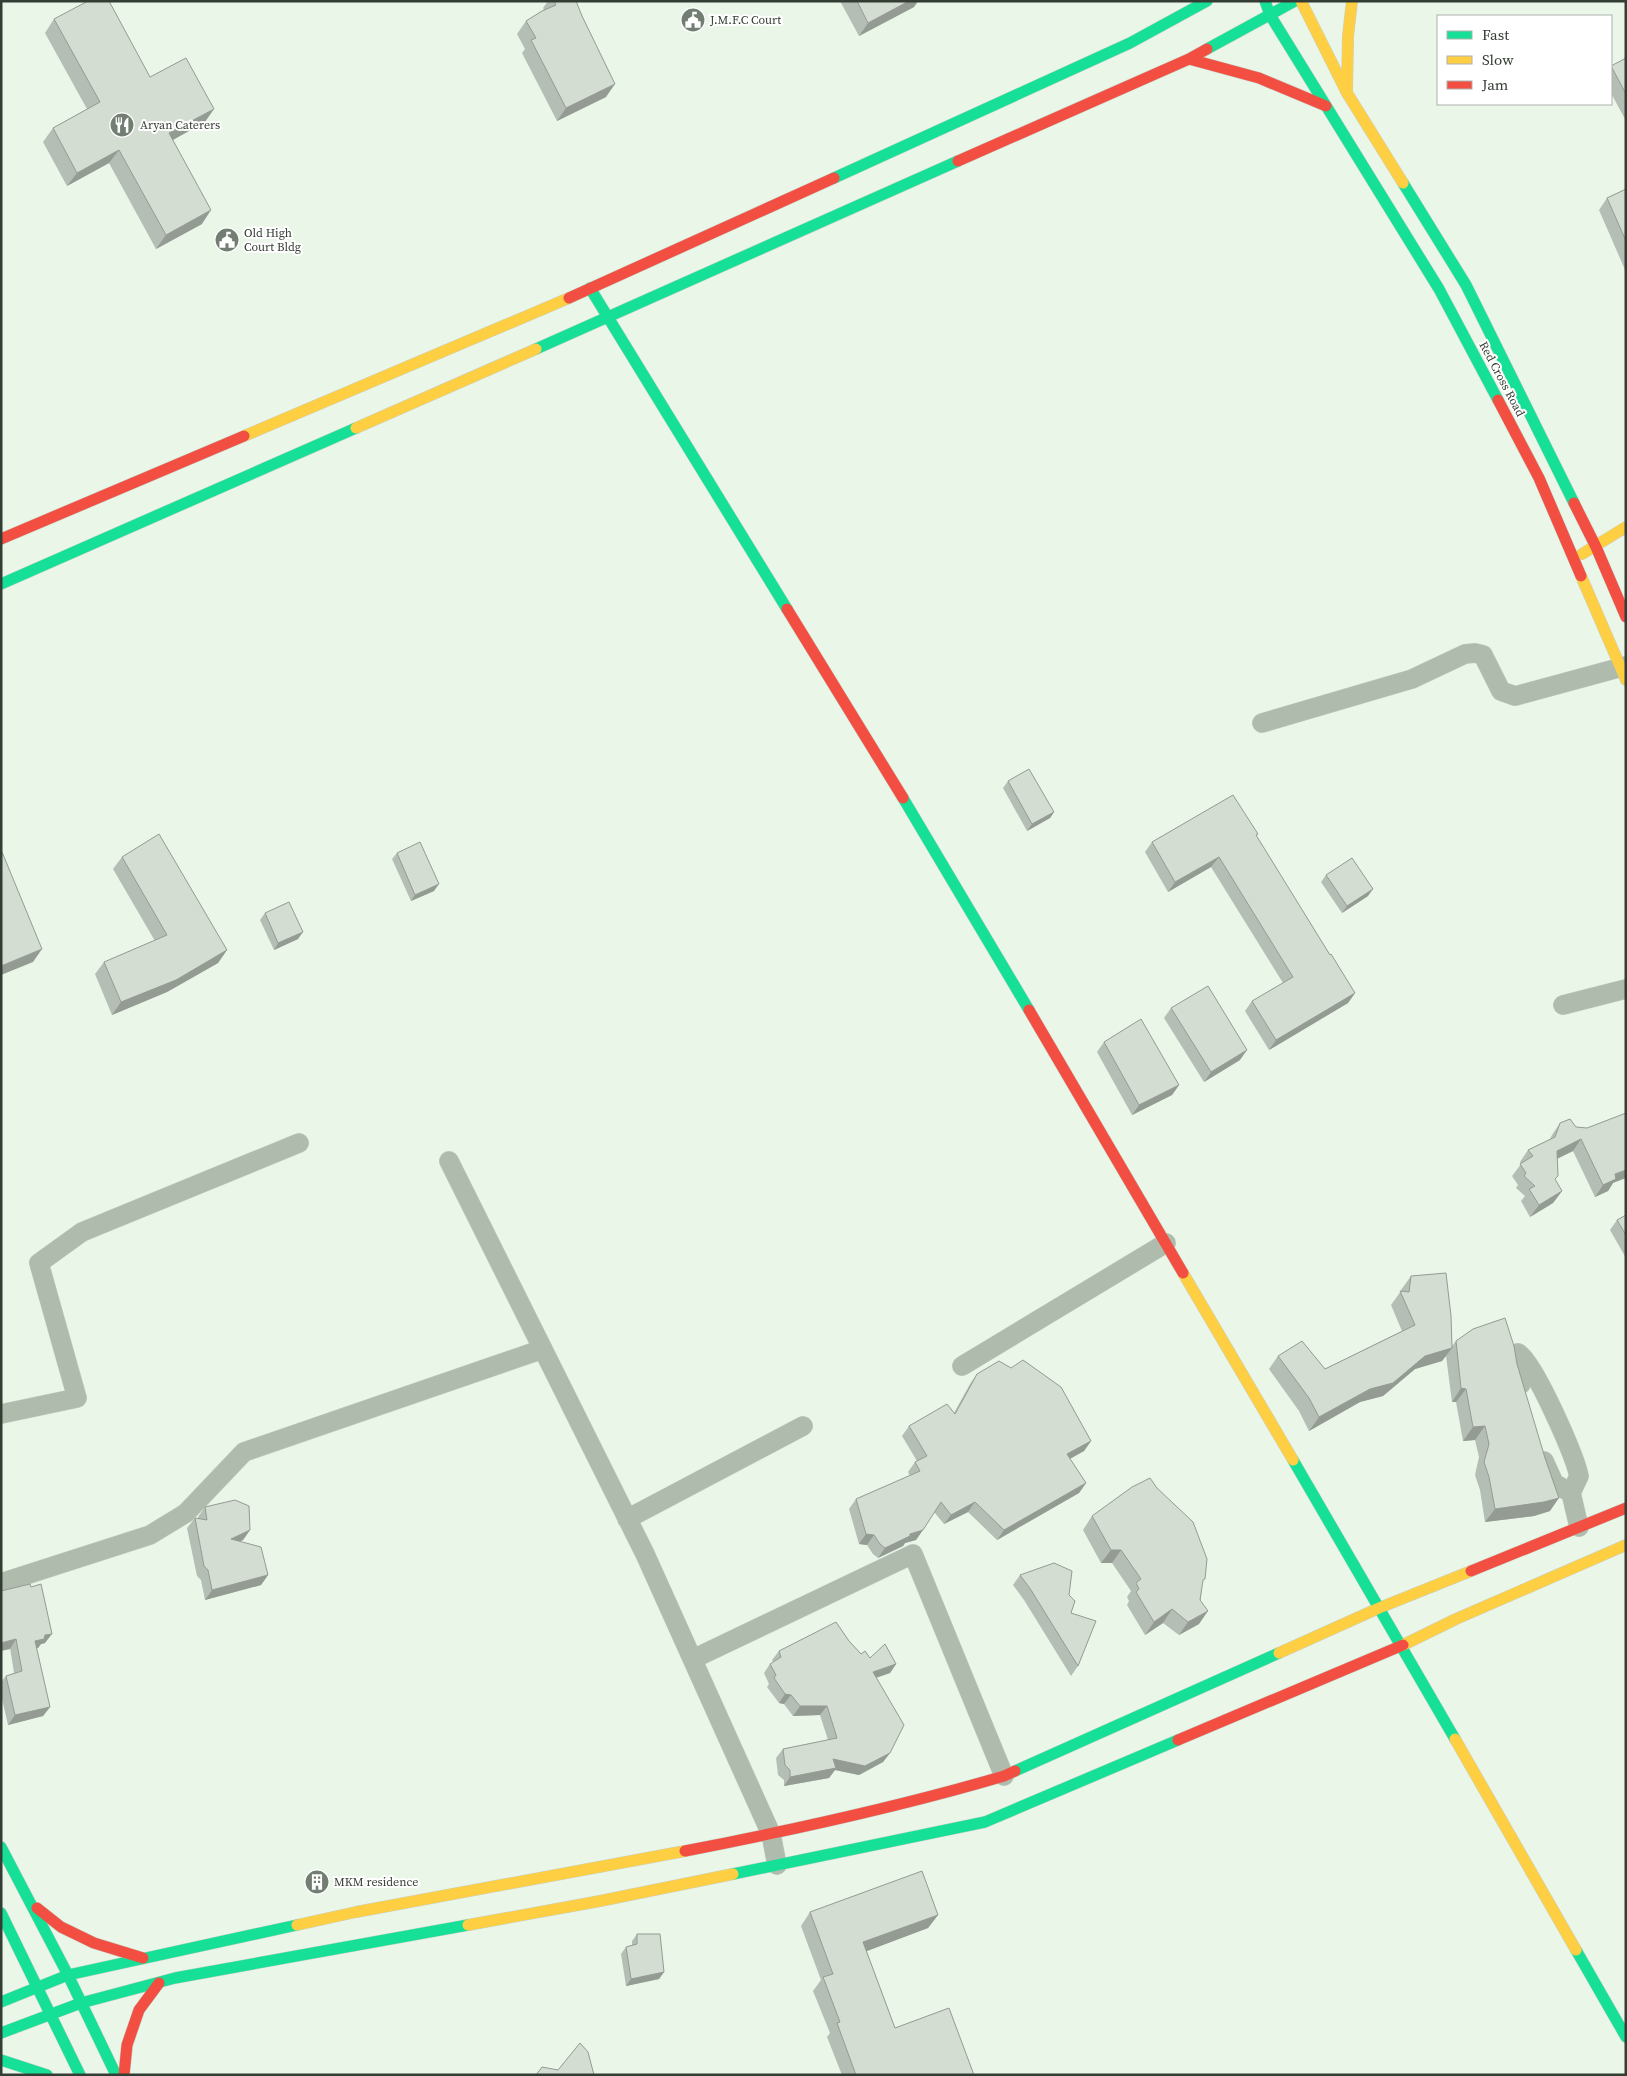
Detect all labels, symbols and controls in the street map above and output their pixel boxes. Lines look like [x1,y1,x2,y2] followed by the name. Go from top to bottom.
[680,7,706,33] public building icon: J.M.F.C Court
[709,12,781,28] place label: J.M.F.C Court
[1437,15,1612,105] legend
[1482,24,1509,45] text: Fast
[1482,49,1514,70] text: Slow
[1481,74,1509,95] text: Jam
[109,112,135,138] restaurant icon: Aryan Caterers
[140,117,220,133] place label: Aryan Caterers
[244,225,301,255] place label: Old High Court Bldg
[214,227,240,253] public building icon: Old High Court Bldg
[1475,339,1529,420] street label: Red Cross Road
[304,1869,330,1895] building icon: MKM residence
[334,1874,418,1890] place label: MKM residence

